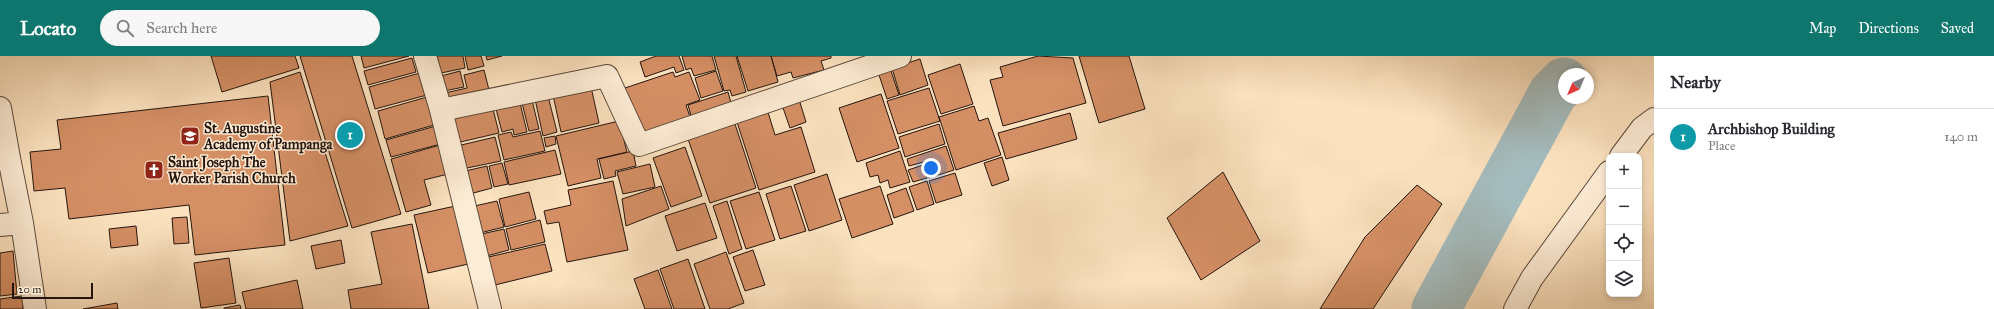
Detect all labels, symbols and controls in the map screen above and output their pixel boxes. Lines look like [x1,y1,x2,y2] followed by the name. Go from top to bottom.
[100,10,380,46] search box
[20,17,76,40] text: Locato
[114,17,136,39] icon: search
[146,19,217,37] text: Search here
[1809,20,1836,37] text: Map
[1858,20,1919,37] text: Directions
[1941,20,1974,37] text: Saved
[1558,68,1594,104] north arrow
[1670,72,1721,93] text: Nearby
[203,120,333,154] place label: St. Augustine Academy of Pampanga
[337,120,363,150] pin: 1
[1708,120,1835,138] text: Archbishop Building
[179,125,201,147] school or university icon: St. Augustine Academy of Pampanga
[1680,129,1686,145] text: 1
[1944,129,1978,145] text: 140 m
[1708,138,1735,154] text: Place
[1606,153,1642,297] map controls
[1606,153,1642,189] button: +
[168,154,296,187] place label: Saint Joseph The Worker Parish Church
[921,158,941,178] your location
[143,159,165,181] church icon: Saint Joseph The Worker Parish Church
[1606,189,1642,225] button: −
[1606,225,1642,261] button: locate
[1606,261,1642,297] button: layers
[12,281,93,300] scale bar
[18,283,41,296] text: 20 m

